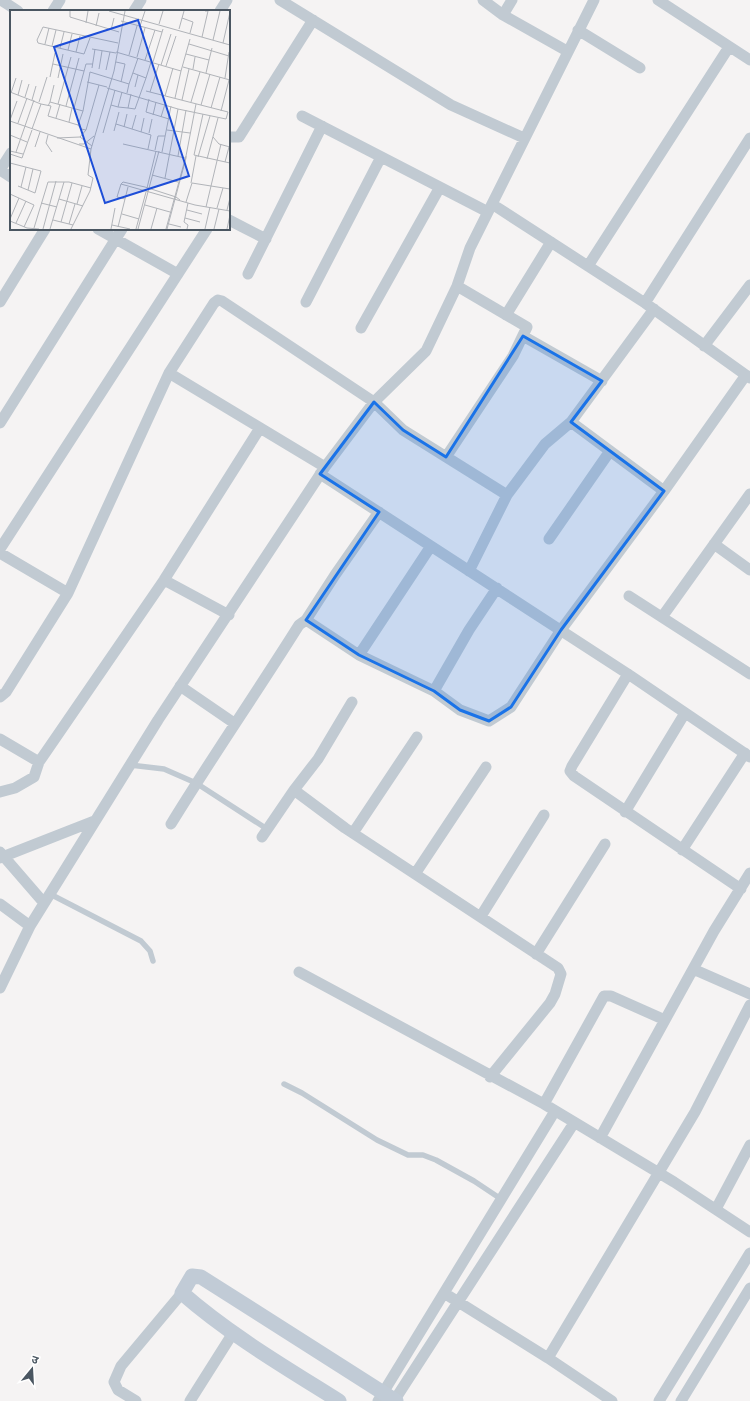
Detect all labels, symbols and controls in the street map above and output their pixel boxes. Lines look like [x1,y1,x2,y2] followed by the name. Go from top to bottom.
[10,10,230,230] inset map
[12,1349,52,1389] north arrow
[30,1353,41,1367] text: उ

